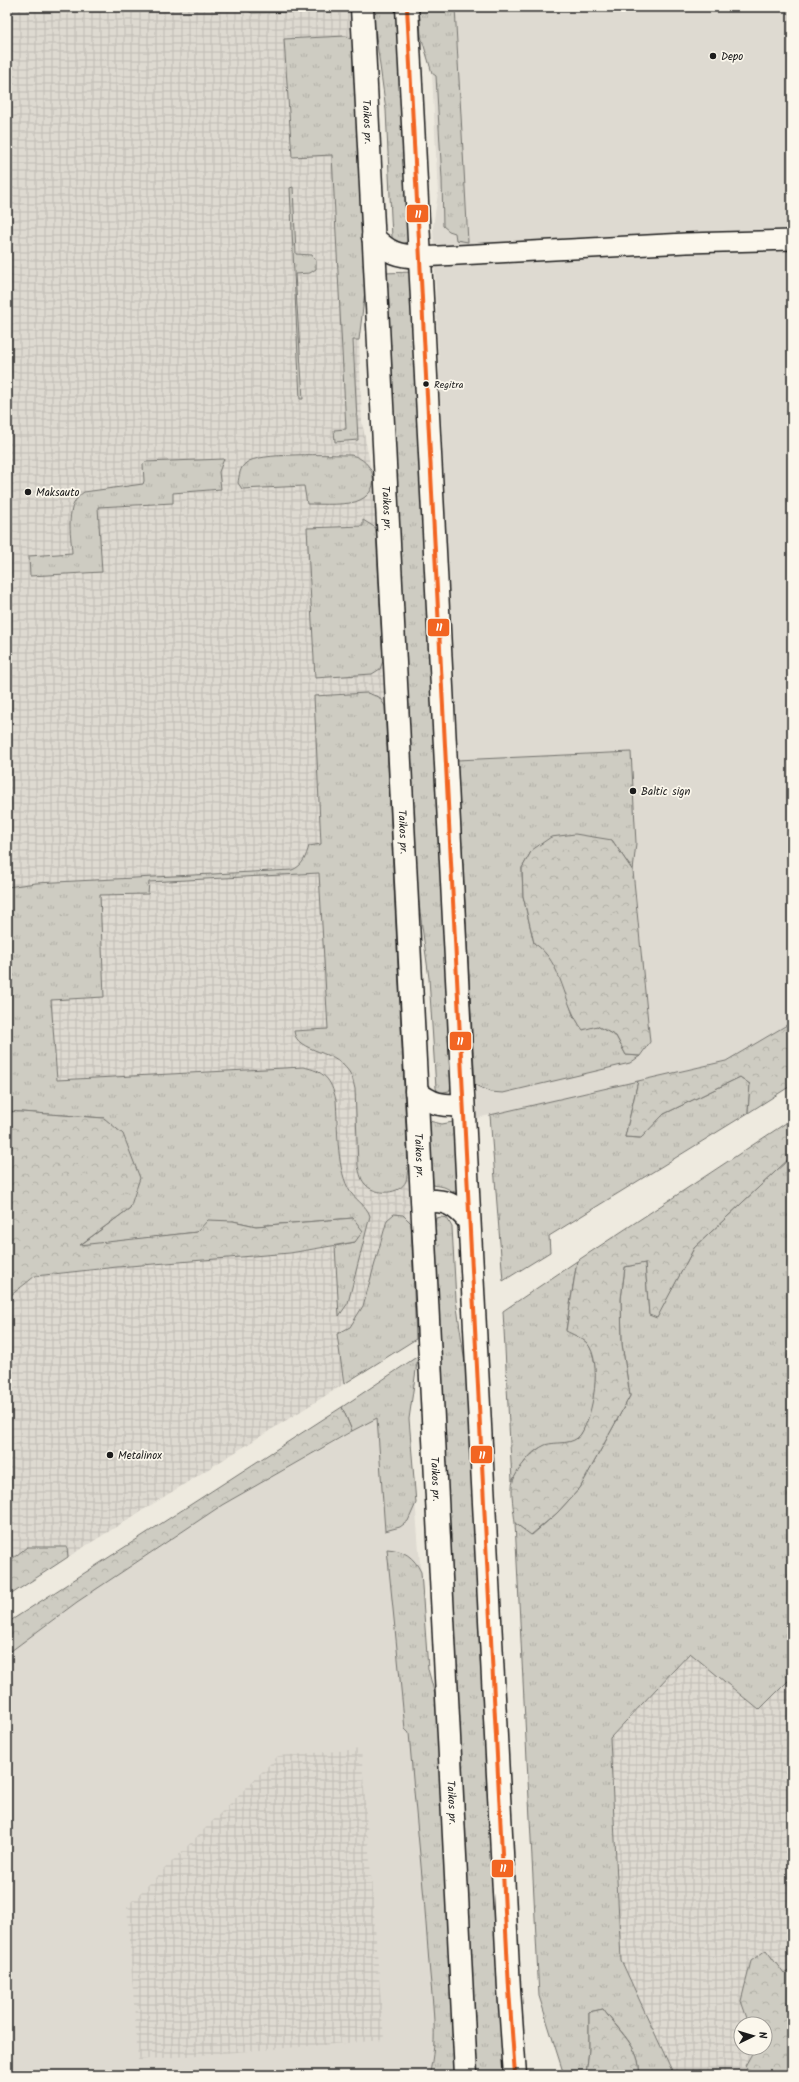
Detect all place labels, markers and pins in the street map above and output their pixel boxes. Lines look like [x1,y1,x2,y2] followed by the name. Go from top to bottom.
[721,48,743,66] place label: Depo
[708,51,718,61] marker: Depo
[434,377,464,393] place label: Regitra
[421,379,431,389] marker: Regitra
[36,484,79,502] place label: Maksauto
[23,487,33,497] marker: Maksauto
[641,783,691,801] place label: Baltic sign
[628,786,638,796] marker: Baltic sign
[118,1447,162,1465] place label: Metalinox
[105,1450,115,1460] marker: Metalinox

